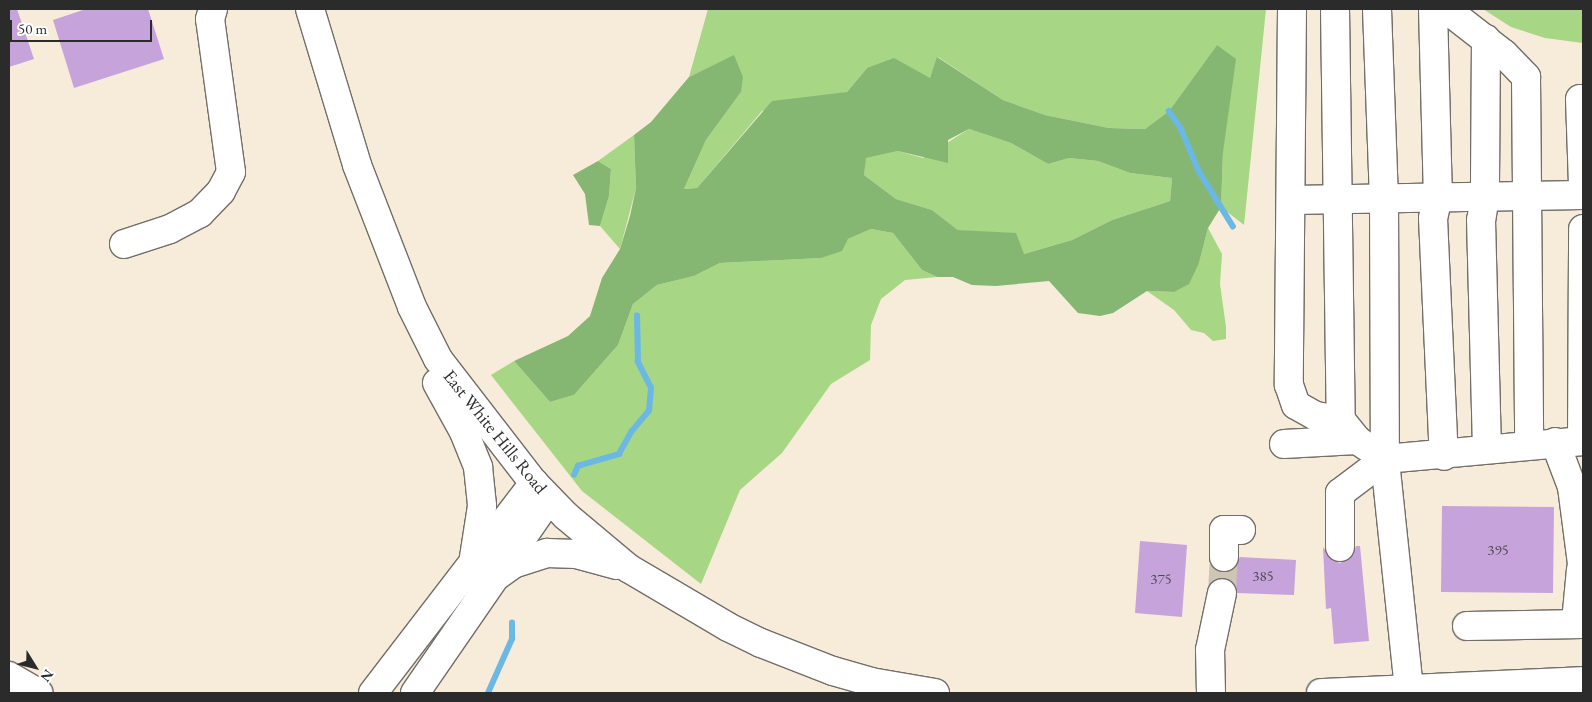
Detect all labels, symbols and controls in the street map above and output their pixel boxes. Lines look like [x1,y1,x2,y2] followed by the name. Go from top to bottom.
[12,10,155,42] scale bar
[18,19,47,38] text: 50 m
[438,366,552,498] street label: East White Hills Road
[1487,541,1509,559] house number: 395
[1252,567,1274,585] house number: 385
[1150,570,1172,588] house number: 375
[10,642,60,692] north arrow
[37,666,58,686] text: N

